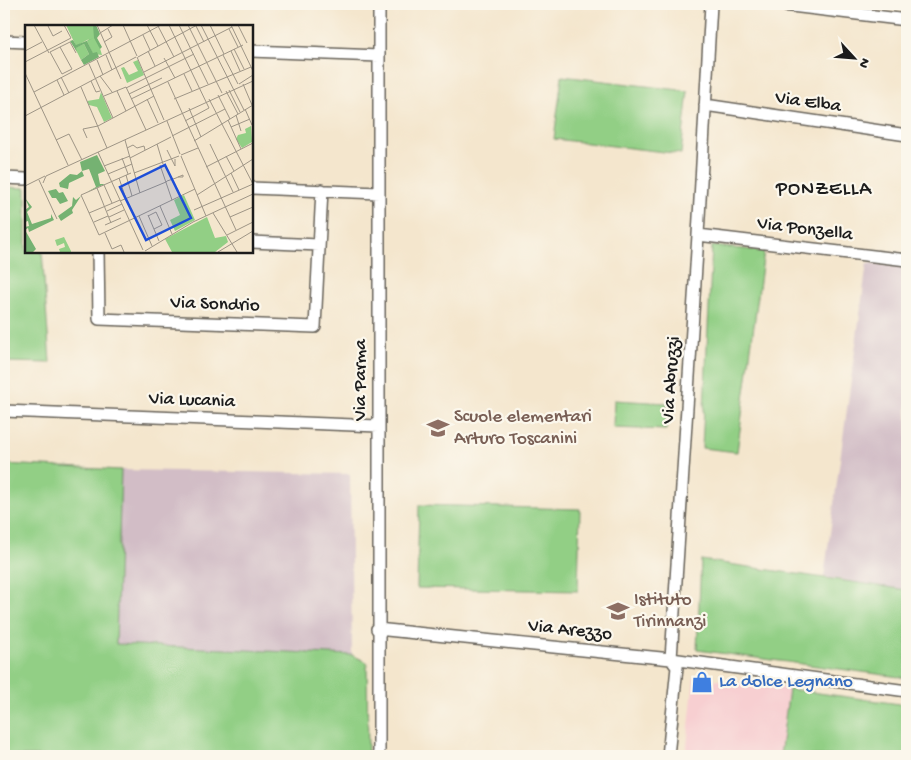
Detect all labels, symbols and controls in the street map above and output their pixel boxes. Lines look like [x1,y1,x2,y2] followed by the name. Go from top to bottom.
[25,25,252,252] inset map
[828,32,878,82] north arrow
[854,55,873,70] text: N
[773,87,844,119] street label: Via Elba
[775,179,872,202] district label: PONZELLA
[755,213,856,247] street label: Via Ponzella
[169,292,260,318] street label: Via Sondrio
[657,336,687,425] street label: Via Abruzzi
[350,338,373,422] street label: Via Parma
[147,388,237,414] street label: Via Lucania
[454,406,592,451] place label: Scuole elementari Arturo Toscanini
[425,415,451,441] school or university icon: Scuole elementari Arturo Toscanini
[633,589,706,634] place label: Istituto Tirinnanzi
[605,598,631,624] school or university icon: Istituto Tirinnanzi
[526,615,613,647] street label: Via Arezzo
[689,669,715,695] shop icon: La dolce Legnano
[719,671,853,694] place label: La dolce Legnano

